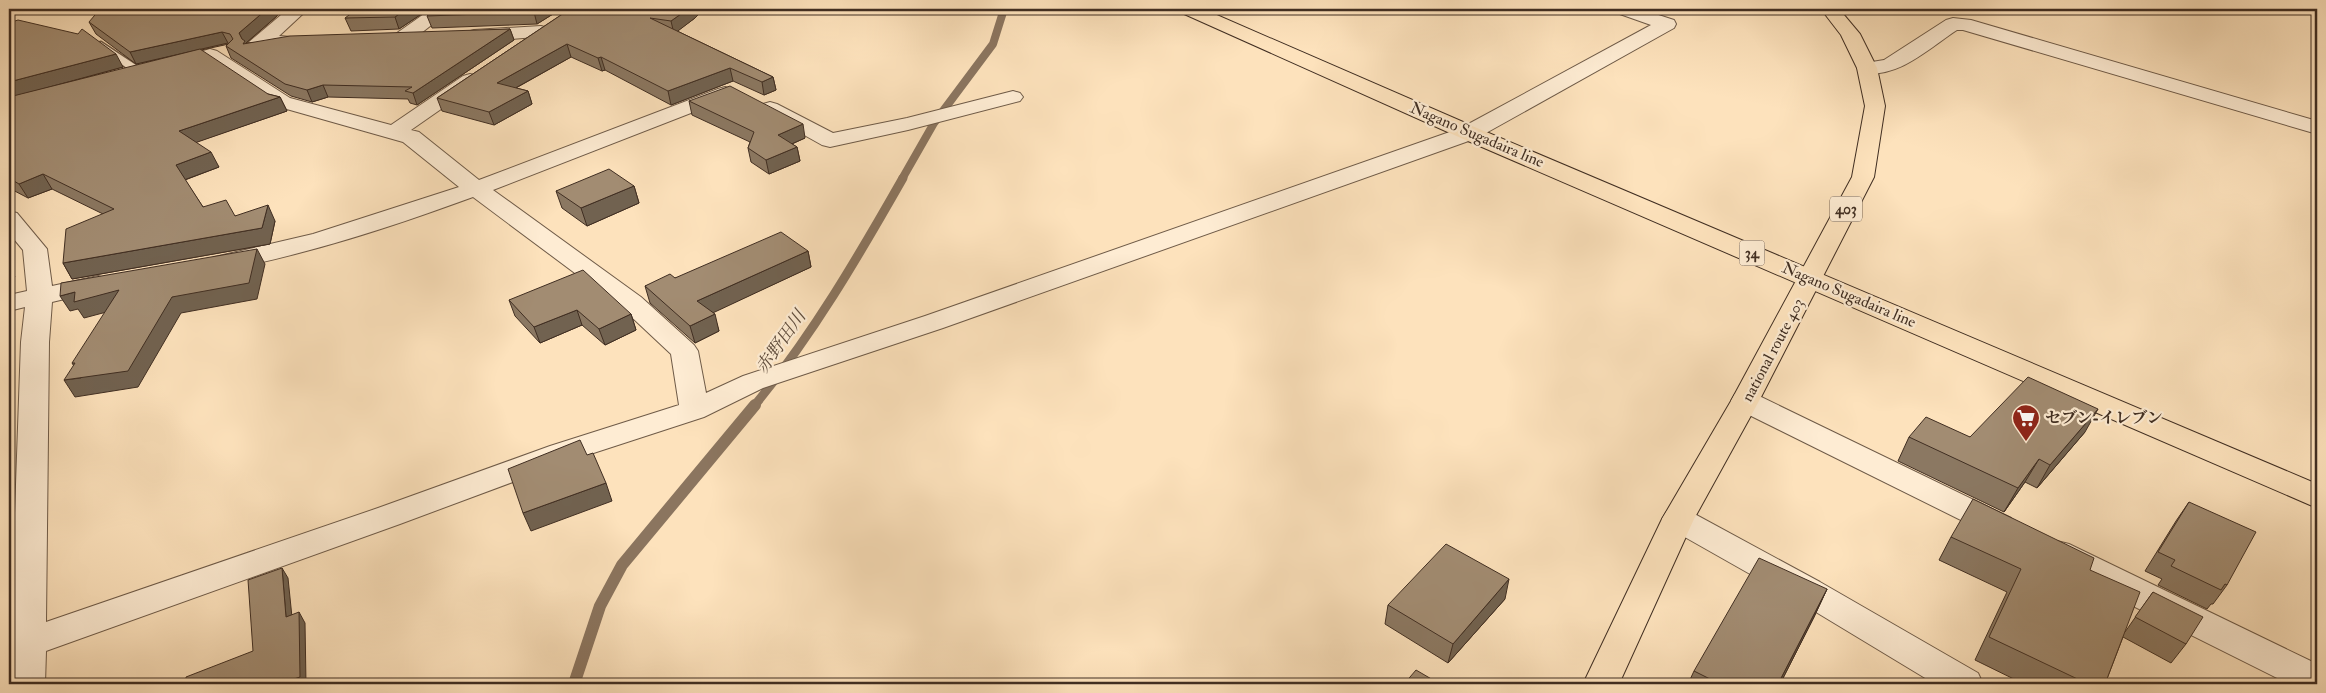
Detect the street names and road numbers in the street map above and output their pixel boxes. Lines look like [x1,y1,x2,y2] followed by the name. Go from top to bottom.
[1407,98,1547,172] street label: Nagano Sugadaira line
[1830,196,1862,222] road number: 403
[1740,240,1764,266] road number: 34
[1779,258,1919,332] street label: Nagano Sugadaira line
[1737,295,1809,405] street label: national route 403

